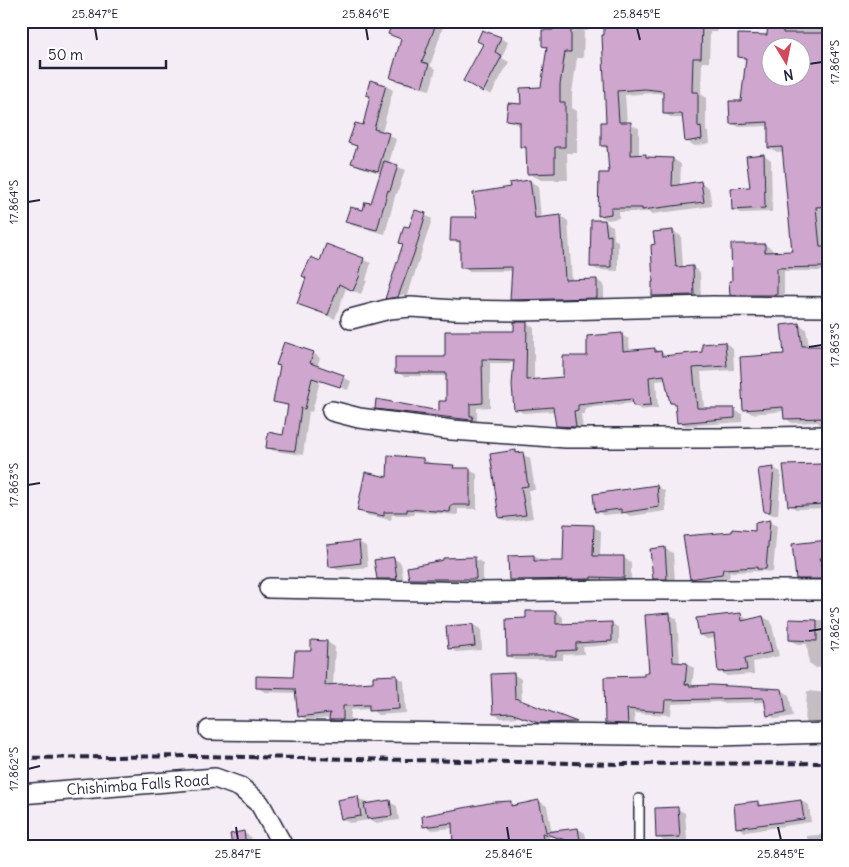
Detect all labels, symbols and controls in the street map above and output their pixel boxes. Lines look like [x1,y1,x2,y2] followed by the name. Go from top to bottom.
[72,6,118,21] text: 25.847°E
[342,6,390,21] text: 25.846°E
[613,6,661,21] text: 25.845°E
[40,38,166,70] scale bar
[762,38,812,88] north arrow
[827,39,842,84] text: 17.864°S
[48,45,83,64] text: 50 m
[782,65,795,85] text: N
[6,179,21,224] text: 17.864°S
[827,322,842,367] text: 17.863°S
[6,462,21,507] text: 17.863°S
[827,607,842,651] text: 17.862°S
[6,747,21,791] text: 17.862°S
[66,770,210,799] street label: Chishimba Falls Road
[215,846,261,861] text: 25.847°E
[485,846,533,861] text: 25.846°E
[757,846,805,861] text: 25.845°E

